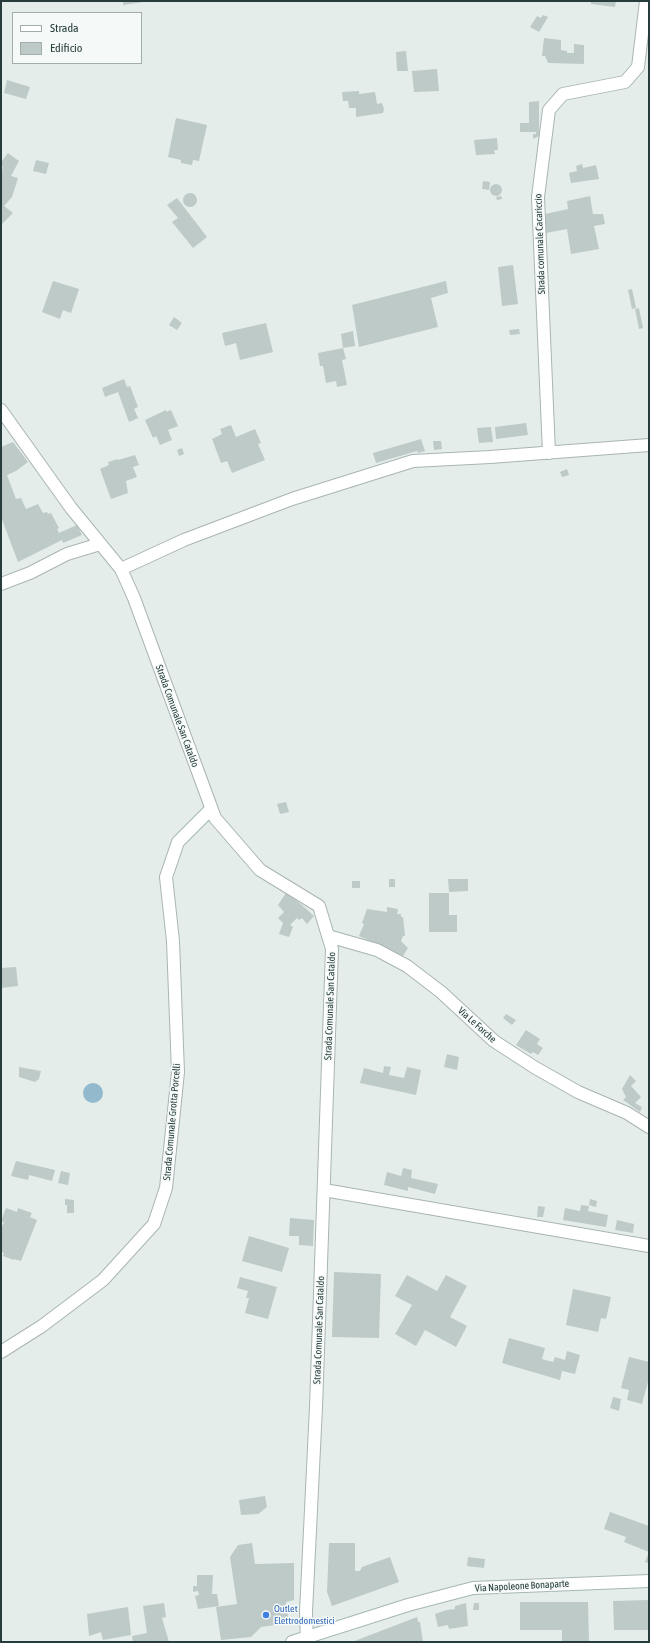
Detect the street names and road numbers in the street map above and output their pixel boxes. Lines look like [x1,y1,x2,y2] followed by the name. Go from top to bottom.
[532,193,548,295] street label: Strada comunale Cacariccio
[153,663,201,769] street label: Strada Comunale San Cataldo
[322,952,338,1060] street label: Strada Comunale San Cataldo
[455,1005,499,1045] street label: Via Le Forche
[161,1063,183,1181] street label: Strada Comunale Grotta Porcelli
[311,1276,327,1384] street label: Strada Comunale San Cataldo
[475,1578,569,1594] street label: Via Napoleone Bonaparte

